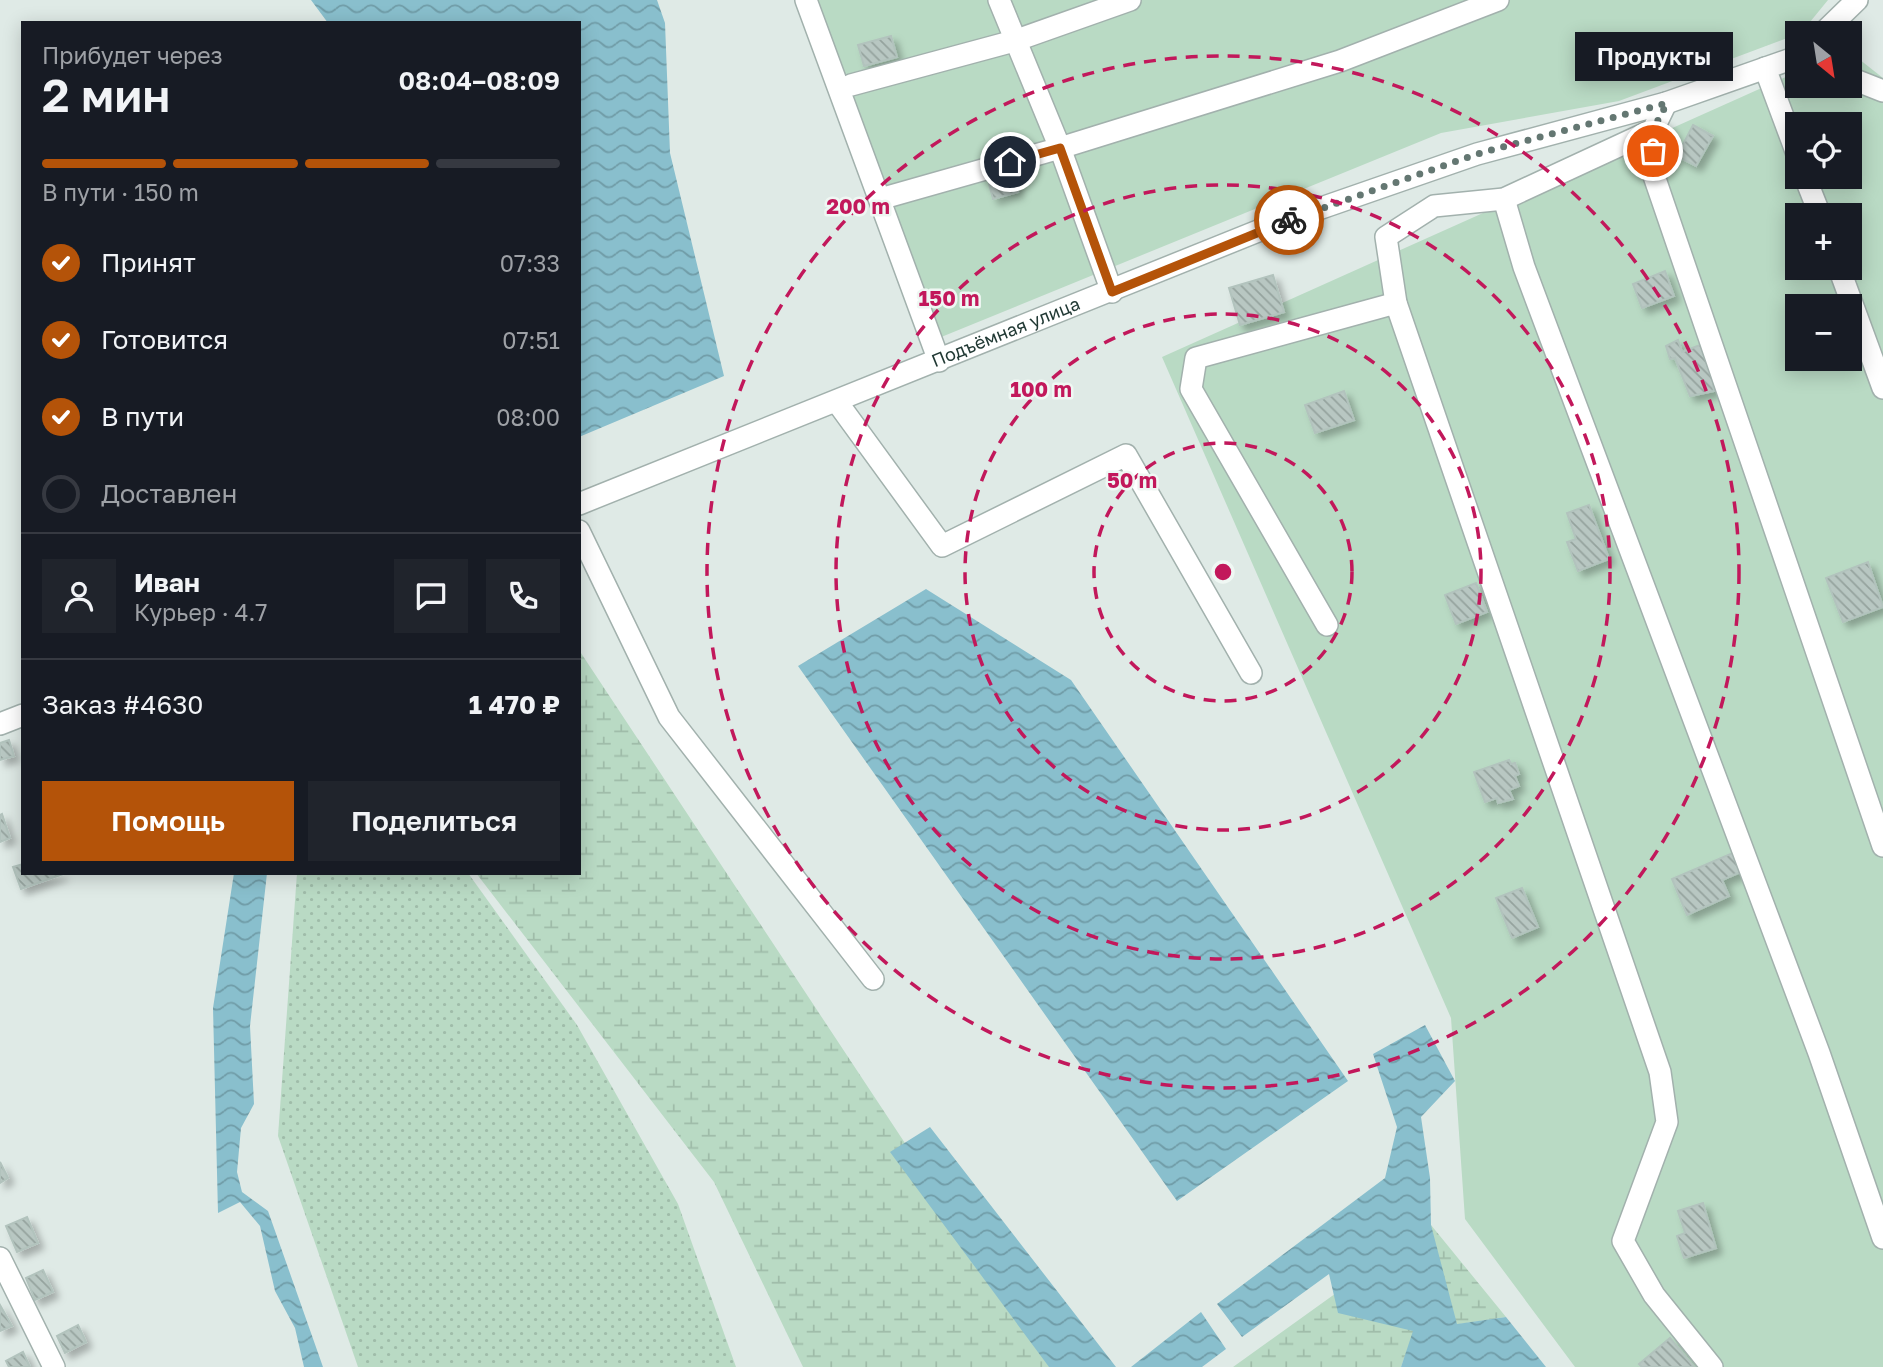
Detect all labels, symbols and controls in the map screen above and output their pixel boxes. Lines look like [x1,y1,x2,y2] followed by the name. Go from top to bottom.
[1785,21,1862,98] north arrow
[1785,21,1862,371] map controls
[1574,32,1732,81] callout: Продукты
[42,41,223,69] text: Прибудет через
[1597,42,1711,70] text: Продукты
[398,65,560,96] text: 08:04–08:09
[42,67,170,122] text: 2 мин
[1785,112,1862,189] button: locate
[1623,121,1683,181] pin
[980,132,1040,192] pin
[1634,132,1672,170] icon: bag
[991,143,1029,181] icon: home
[42,178,199,206] text: В пути · 150 m
[1254,185,1324,255] courier
[826,193,890,219] text: 200 m
[1270,201,1308,239] icon: bike
[1785,203,1862,280] button: +
[42,244,80,282] icon: check
[101,247,196,278] text: Принят
[500,249,560,277] text: 07:33
[919,285,979,311] text: 150 m
[928,292,1083,371] street label: Подъёмная улица
[1785,294,1862,371] button: −
[42,321,80,359] icon: check
[101,324,228,355] text: Готовится
[502,326,560,354] text: 07:51
[1010,376,1072,402] text: 100 m
[42,398,80,436] icon: check
[101,401,184,432] text: В пути
[496,403,560,431] text: 08:00
[1107,467,1157,493] text: 50 m
[101,478,237,509] text: Доставлен
[42,559,116,633] button: person
[394,559,468,633] button: chat
[486,559,560,633] button: phone
[1211,560,1235,584] centre of rings
[134,567,200,598] text: Иван
[134,598,268,626] text: Курьер · 4.7
[42,689,203,720] text: Заказ #4630
[469,689,560,720] text: 1 470 ₽
[42,781,294,861] button: Помощь
[308,781,560,861] button: Поделиться

